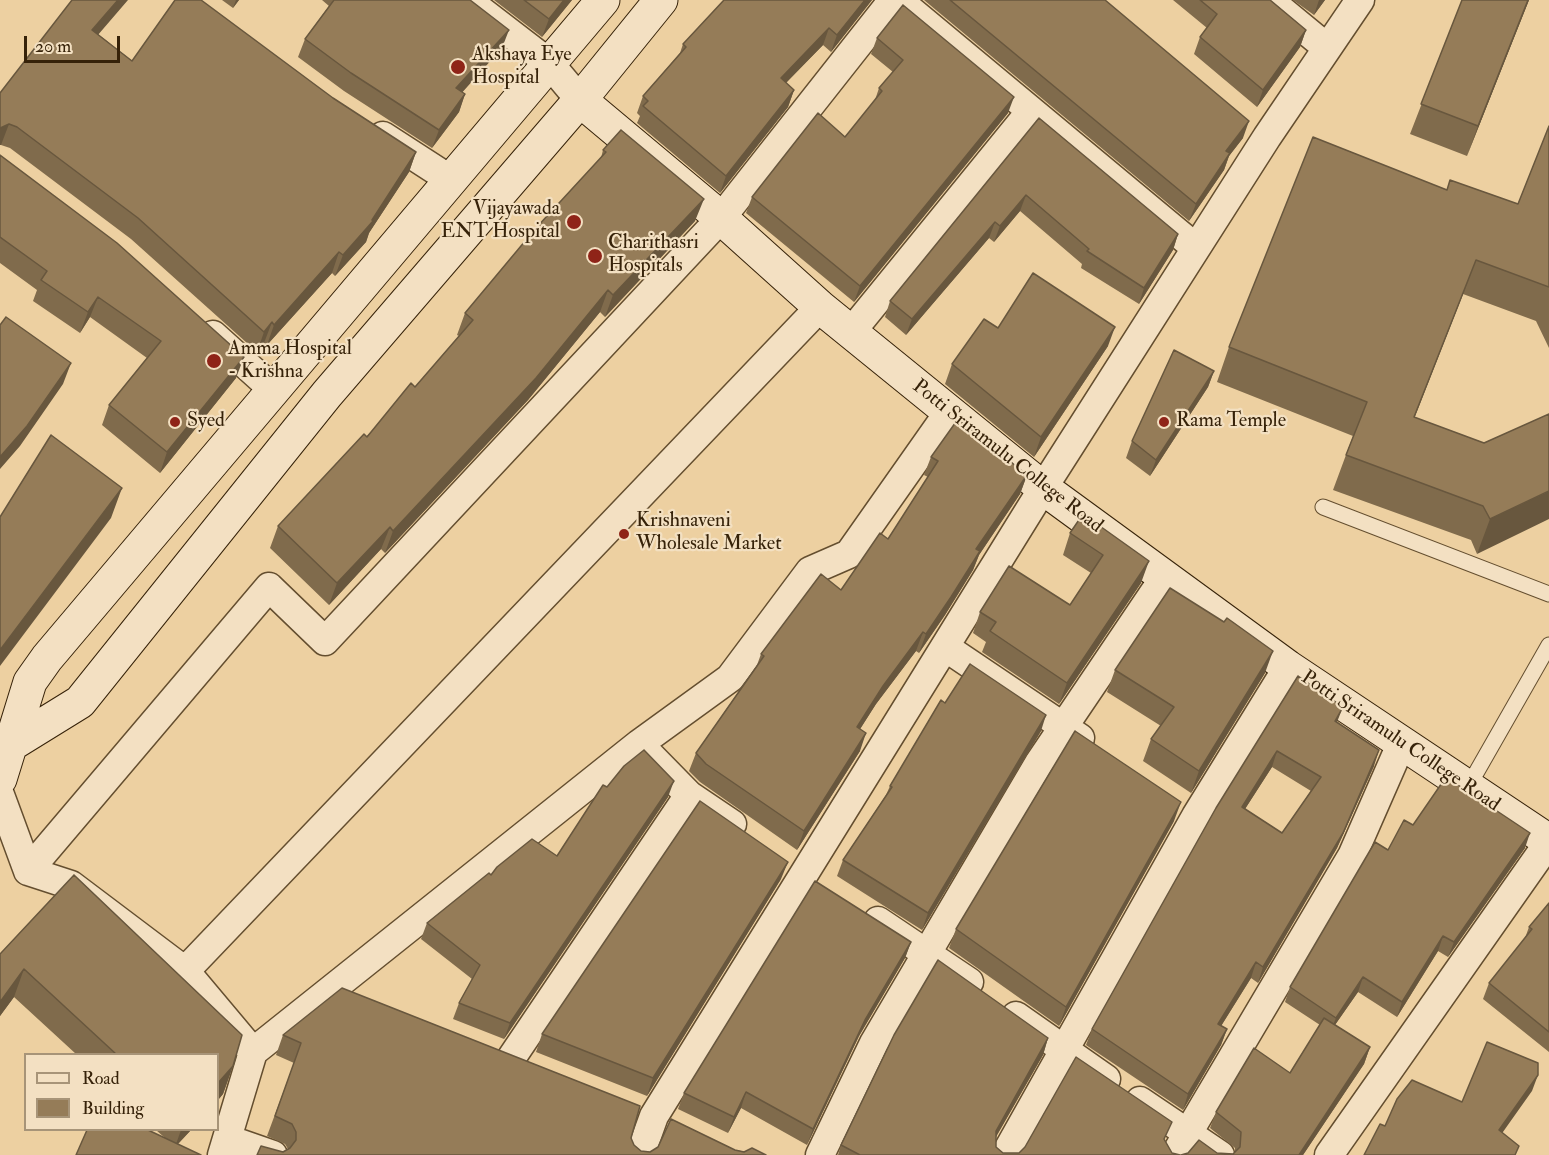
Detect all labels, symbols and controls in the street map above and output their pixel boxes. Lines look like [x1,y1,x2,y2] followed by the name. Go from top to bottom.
[27,24,123,62] scale bar
[35,35,71,58] text: 20 m
[472,44,572,91] place label: Akshaya Eye Hospital
[449,58,467,76] marker: Akshaya Eye Hospital
[441,198,560,245] place label: Vijayawada ENT Hospital
[565,213,583,231] marker: Vijayawada ENT Hospital
[608,232,699,279] place label: Charithasri Hospitals
[586,247,604,265] marker: Charithasri Hospitals
[228,338,352,385] place label: Amma Hospital - Krishna
[205,352,223,370] marker: Amma Hospital - Krishna
[907,375,1107,539] street label: Potti Sriramulu College Road
[187,410,225,434] place label: Syed
[1176,410,1286,434] place label: Rama Temple
[168,415,182,429] marker: Syed
[1157,415,1171,429] marker: Rama Temple
[636,510,782,557] place label: Krishnaveni Wholesale Market
[617,527,631,541] marker: Krishnaveni Wholesale Market
[1296,666,1504,818] street label: Potti Sriramulu College Road
[24,1053,219,1131] legend
[82,1067,120,1090] text: Road
[82,1097,144,1120] text: Building

